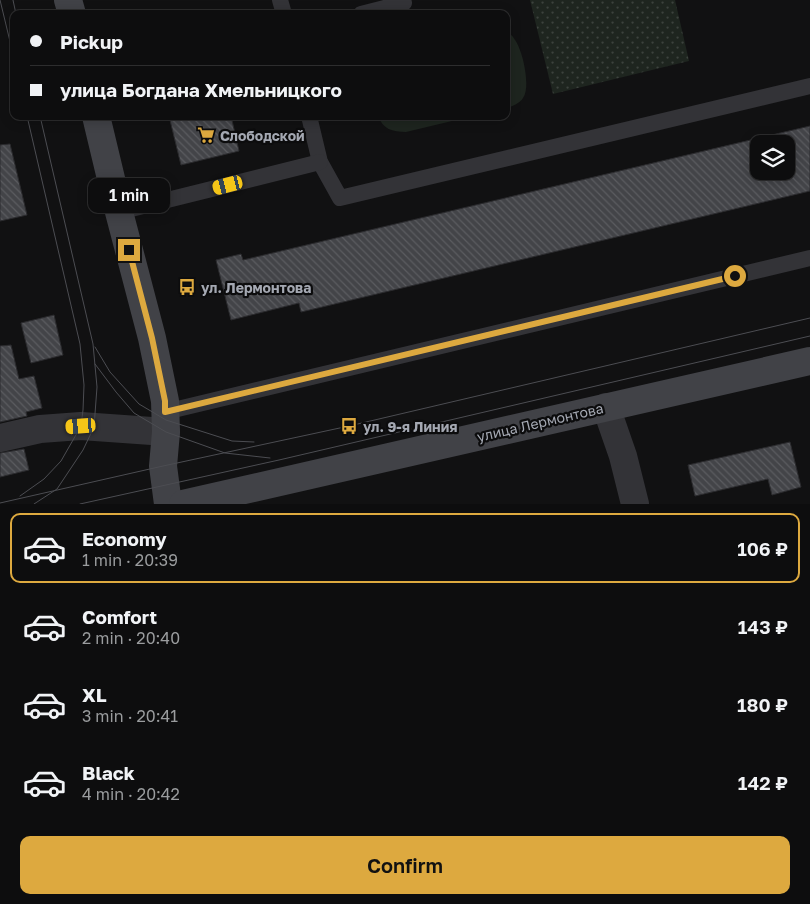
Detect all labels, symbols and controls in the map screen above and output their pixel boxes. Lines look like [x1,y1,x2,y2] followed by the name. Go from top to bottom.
[60,30,123,53] text: Pickup
[60,78,342,101] text: улица Богдана Хмельницкого
[196,125,216,145] supermarket icon: Слободской
[220,127,305,144] place label: Слободской
[750,135,795,180] map controls
[750,135,795,180] button: layers
[211,174,244,196] car
[88,178,170,212] callout: 1 min
[109,185,149,205] text: 1 min
[118,239,140,261] route end
[724,265,746,287] route start
[177,277,197,297] bus stop icon: ул. Лермонтова
[201,279,311,296] place label: ул. Лермонтова
[475,399,605,445] street label: улица Лермонтова
[339,416,359,436] bus stop icon: ул. 9-я Линия
[65,417,96,435] car
[363,418,457,435] place label: ул. 9-я Линия
[22,526,67,571] icon: car
[82,527,167,550] text: Economy
[737,537,788,560] text: 106 ₽
[82,550,178,570] text: 1 min · 20:39
[22,604,67,649] icon: car
[82,605,157,628] text: Comfort
[738,615,788,638] text: 143 ₽
[82,628,180,648] text: 2 min · 20:40
[22,682,67,727] icon: car
[82,683,107,706] text: XL
[737,693,788,716] text: 180 ₽
[82,706,178,726] text: 3 min · 20:41
[22,760,67,805] icon: car
[82,761,135,784] text: Black
[738,771,788,794] text: 142 ₽
[82,784,180,804] text: 4 min · 20:42
[20,836,790,894] button: Confirm

